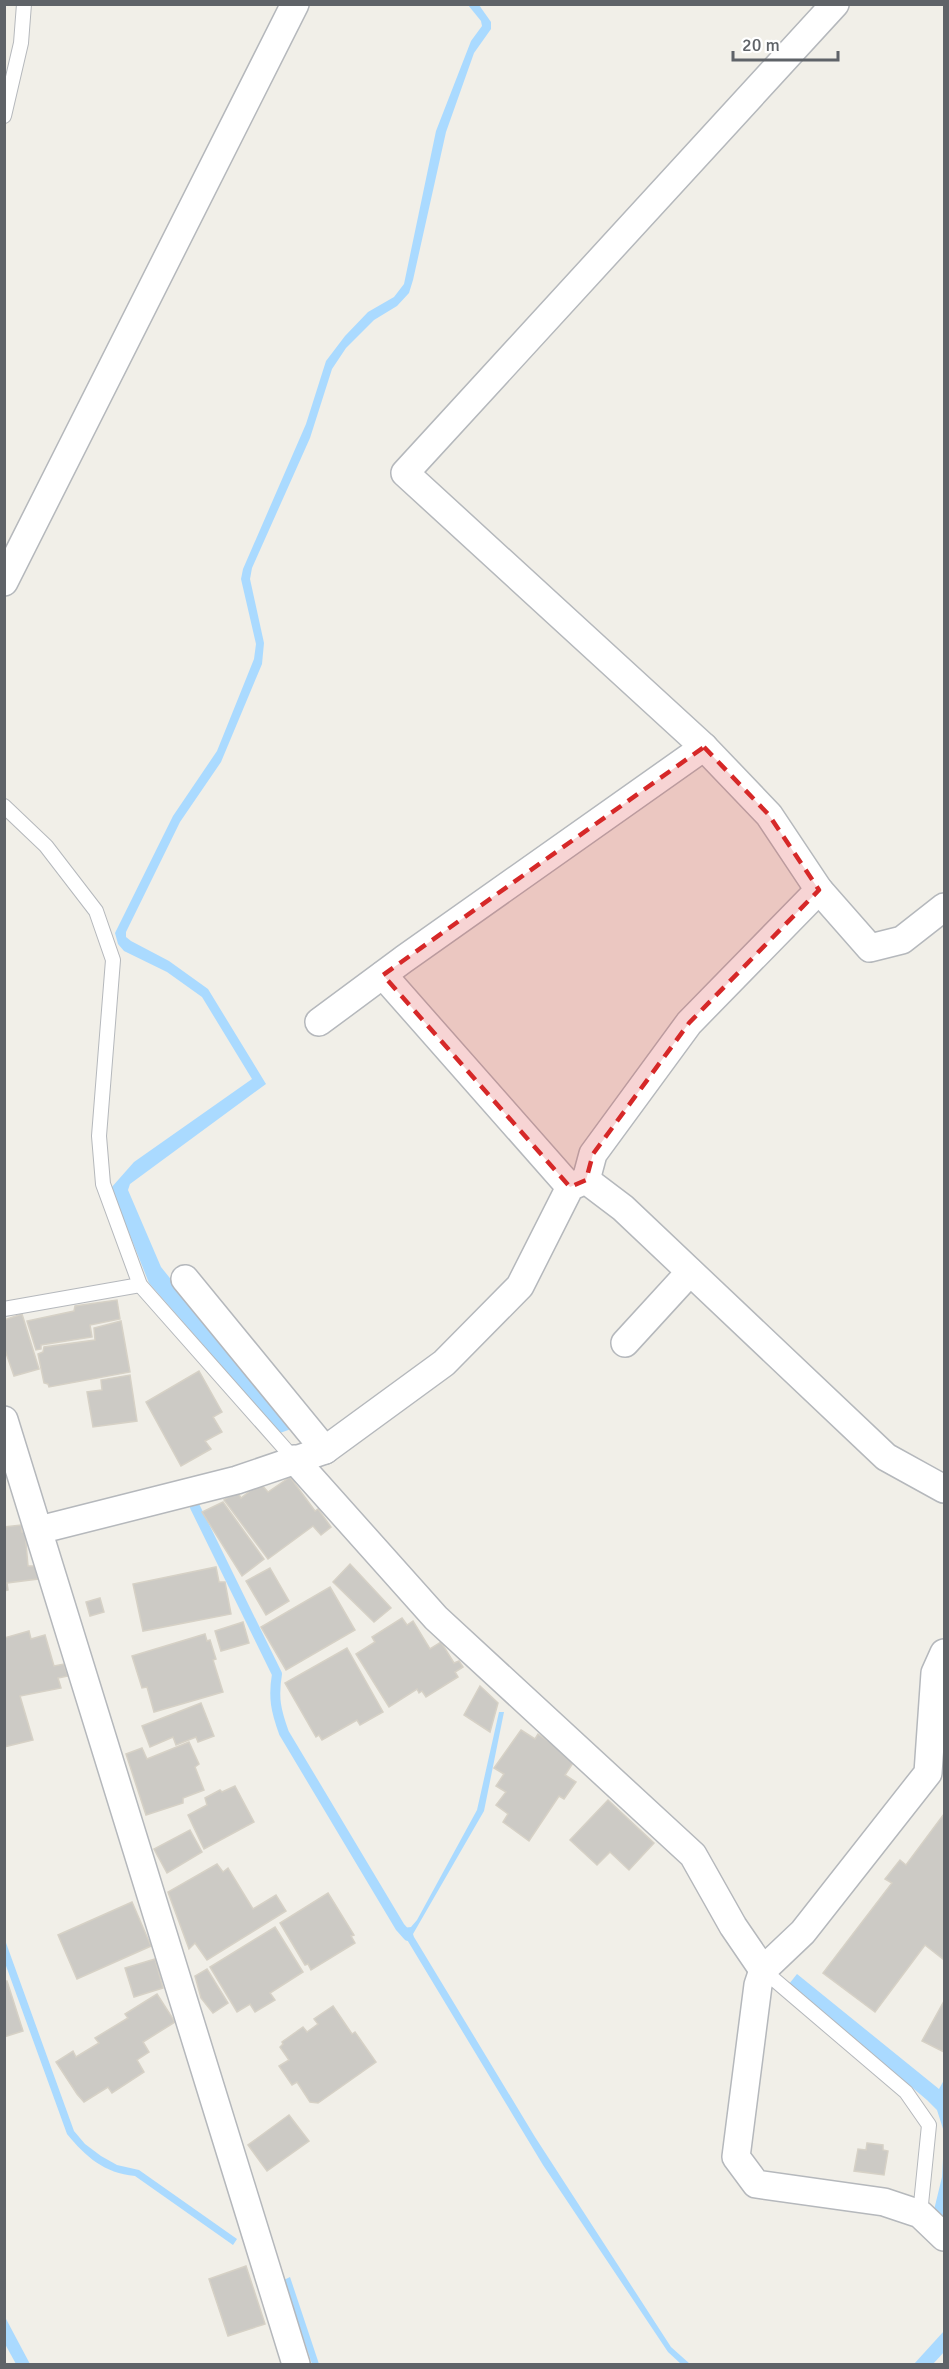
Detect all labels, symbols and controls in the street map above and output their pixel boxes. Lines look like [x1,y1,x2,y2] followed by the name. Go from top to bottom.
[733,24,838,62] scale bar
[742,34,780,56] text: 20 m

